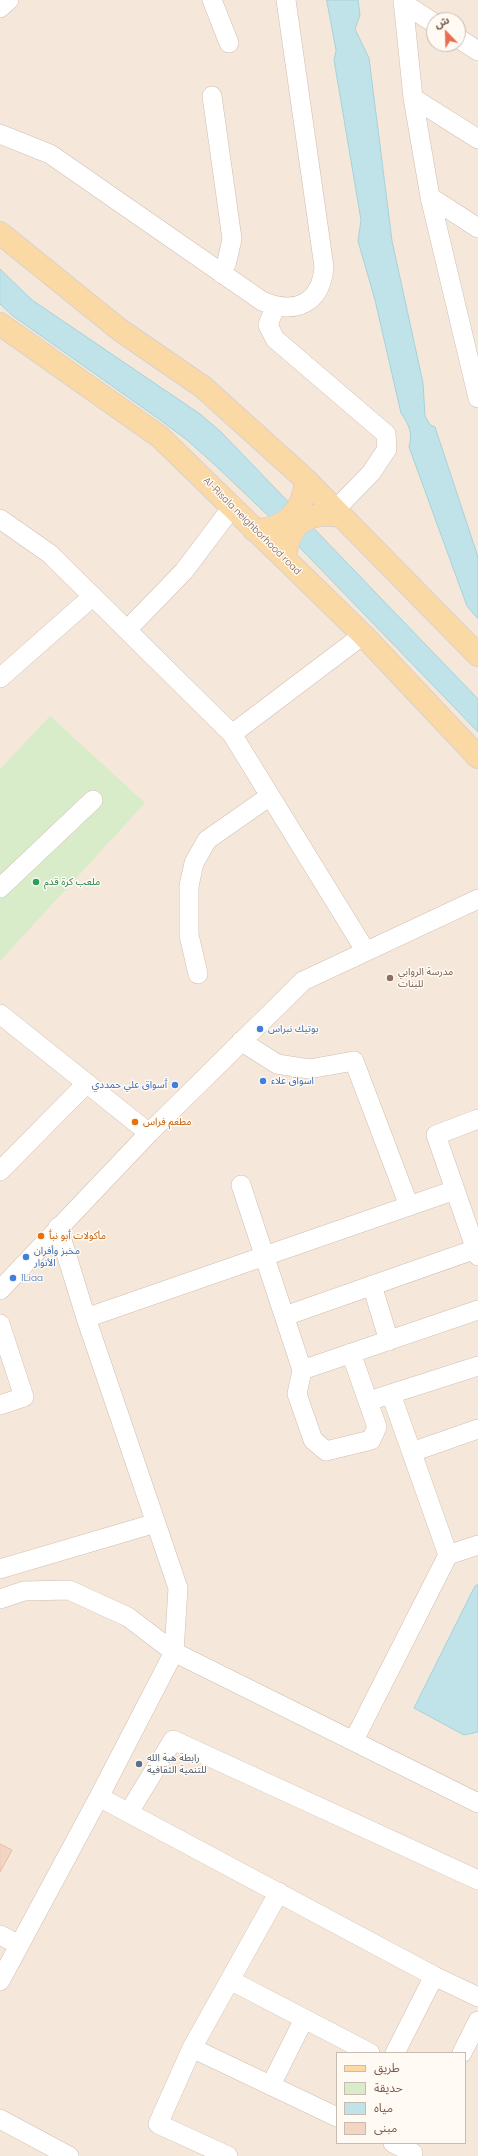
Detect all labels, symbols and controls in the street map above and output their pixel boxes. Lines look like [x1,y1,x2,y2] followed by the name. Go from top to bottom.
[426,12,466,52] north arrow
[432,12,451,31] text: ش
[201,475,303,577] street label: Al-Risala neighborhood road
[44,876,100,888] place label: ملعب كرة قدم
[31,877,41,887] marker: ملعب كرة قدم
[398,966,453,990] place label: مدرسة الروابي للبنات
[385,973,395,983] marker: مدرسة الروابي للبنات
[268,1023,318,1035] place label: بوتيك نبراس
[255,1024,265,1034] marker: بوتيك نبراس
[271,1075,314,1087] place label: اسواق علاء
[258,1076,268,1086] marker: اسواق علاء
[92,1079,167,1091] place label: ٲسواق علي حمددي
[170,1080,180,1090] marker: ٲسواق علي حمددي
[143,1116,192,1128] place label: مطعم فراس
[130,1117,140,1127] marker: مطعم فراس
[49,1230,106,1242] place label: مأكولات ٲبو نبٲ
[36,1231,46,1241] marker: مأكولات ٲبو نبٲ
[34,1245,80,1268] place label: مخبز وأفران الأنوار
[21,1252,31,1262] marker: مخبز وأفران الأنوار
[21,1272,43,1284] place label: ILiaa
[8,1273,18,1283] marker: ILiaa
[147,1752,206,1776] place label: رابطة هبة الله للتنمية الثقافية
[134,1759,144,1769] marker: رابطة هبة الله للتنمية الثقافية
[336,2052,466,2144] legend
[374,2060,400,2075] text: طريق
[374,2080,403,2095] text: حديقة
[374,2100,393,2115] text: مياه
[374,2120,397,2135] text: مبنى

